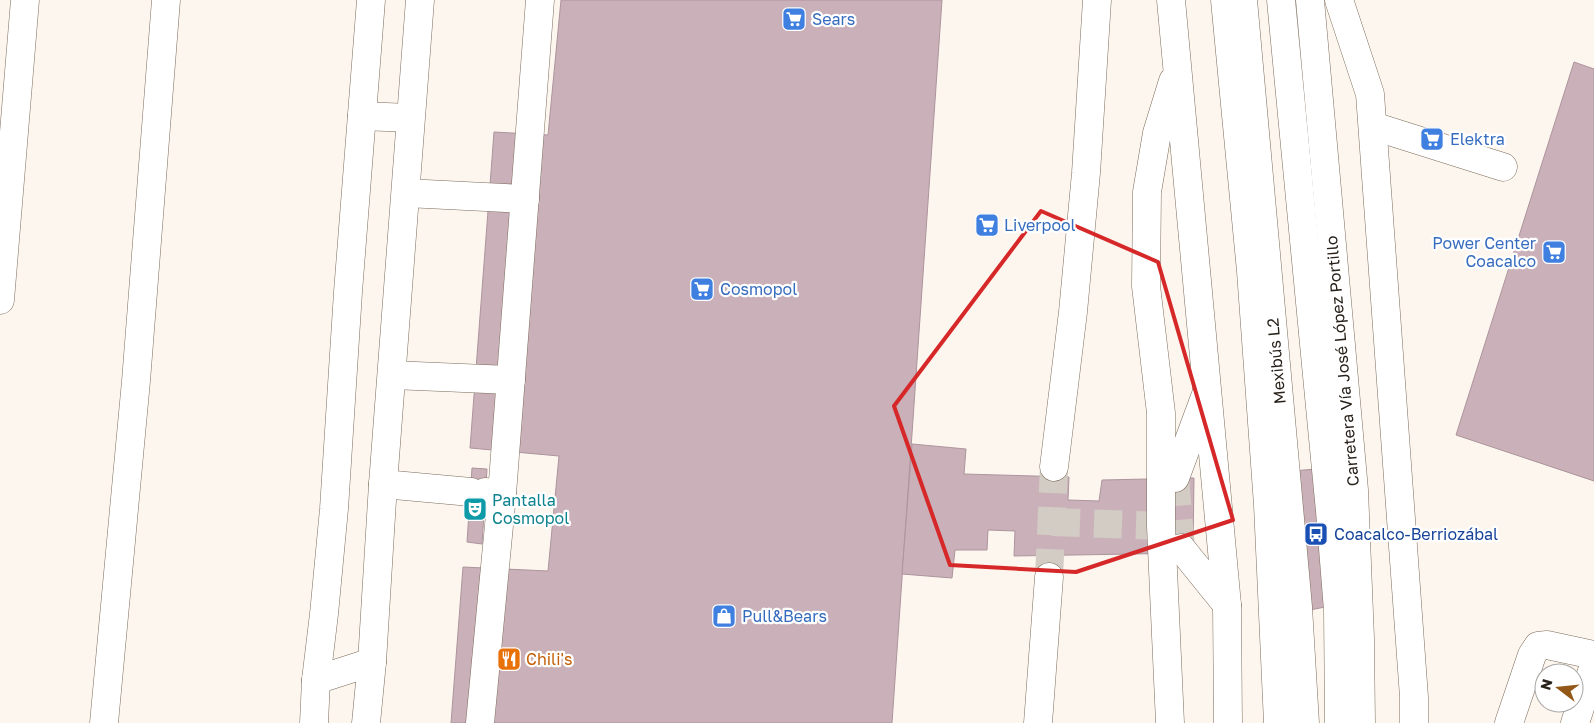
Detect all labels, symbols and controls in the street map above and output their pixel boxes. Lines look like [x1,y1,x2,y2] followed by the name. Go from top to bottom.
[781,6,807,32] supermarket icon: Sears
[812,9,855,29] place label: Sears
[1419,126,1445,152] supermarket icon: Elektra
[1450,129,1505,149] place label: Elektra
[974,212,1000,238] supermarket icon: Liverpool
[1004,215,1076,235] place label: Liverpool
[1432,233,1536,271] place label: Power Center Coacalco
[1321,235,1363,487] street label: Carretera Vía José López Portillo
[1541,239,1567,265] supermarket icon: Power Center Coacalco
[689,276,715,302] supermarket icon: Cosmopol
[720,279,797,299] place label: Cosmopol
[1262,317,1290,405] street label: Mexibús L2
[492,490,569,528] place label: Pantalla Cosmopol
[462,496,488,522] theatre icon: Pantalla Cosmopol
[1303,521,1329,547] bus stop icon: Coacalco-Berriozábal
[1334,524,1498,544] place label: Coacalco-Berriozábal
[711,603,737,629] shop icon: Pull&Bears
[742,606,827,626] place label: Pull&Bears
[496,646,522,672] restaurant icon: Chili's
[526,649,572,669] place label: Chili's
[1534,663,1584,713] north arrow
[1536,677,1556,692] text: N

